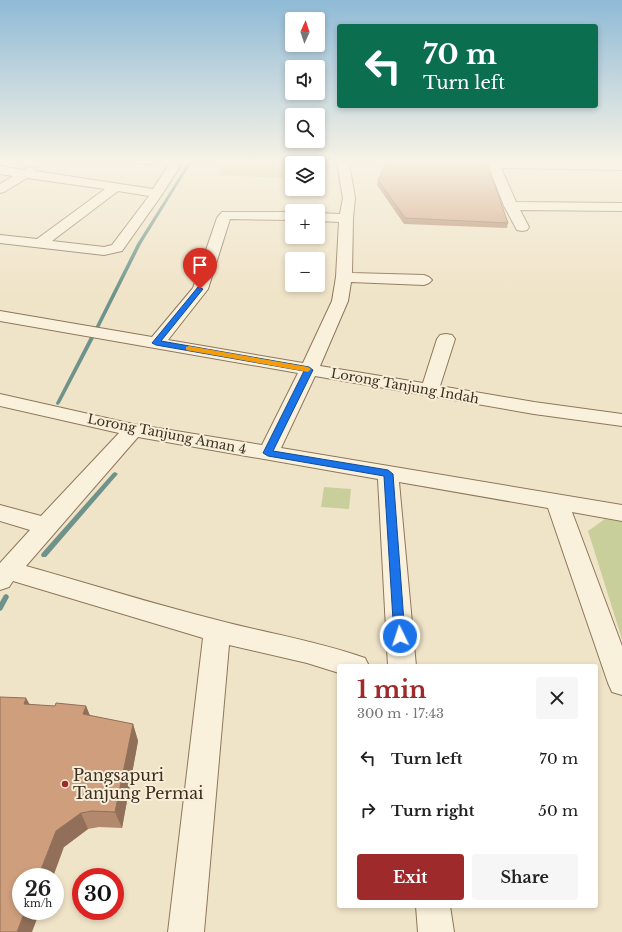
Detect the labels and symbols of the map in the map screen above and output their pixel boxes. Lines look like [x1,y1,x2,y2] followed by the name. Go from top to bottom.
[285,12,325,52] north arrow
[183,248,217,289] pin
[330,365,480,407] street label: Lorong Tanjung Indah
[86,410,248,458] street label: Lorong Tanjung Aman 4
[379,615,421,657] position arrow
[73,765,204,803] place label: Pangsapuri Tanjung Permai
[60,779,70,789] marker: Pangsapuri Tanjung Permai
[72,868,124,920] speed limit sign: 30

